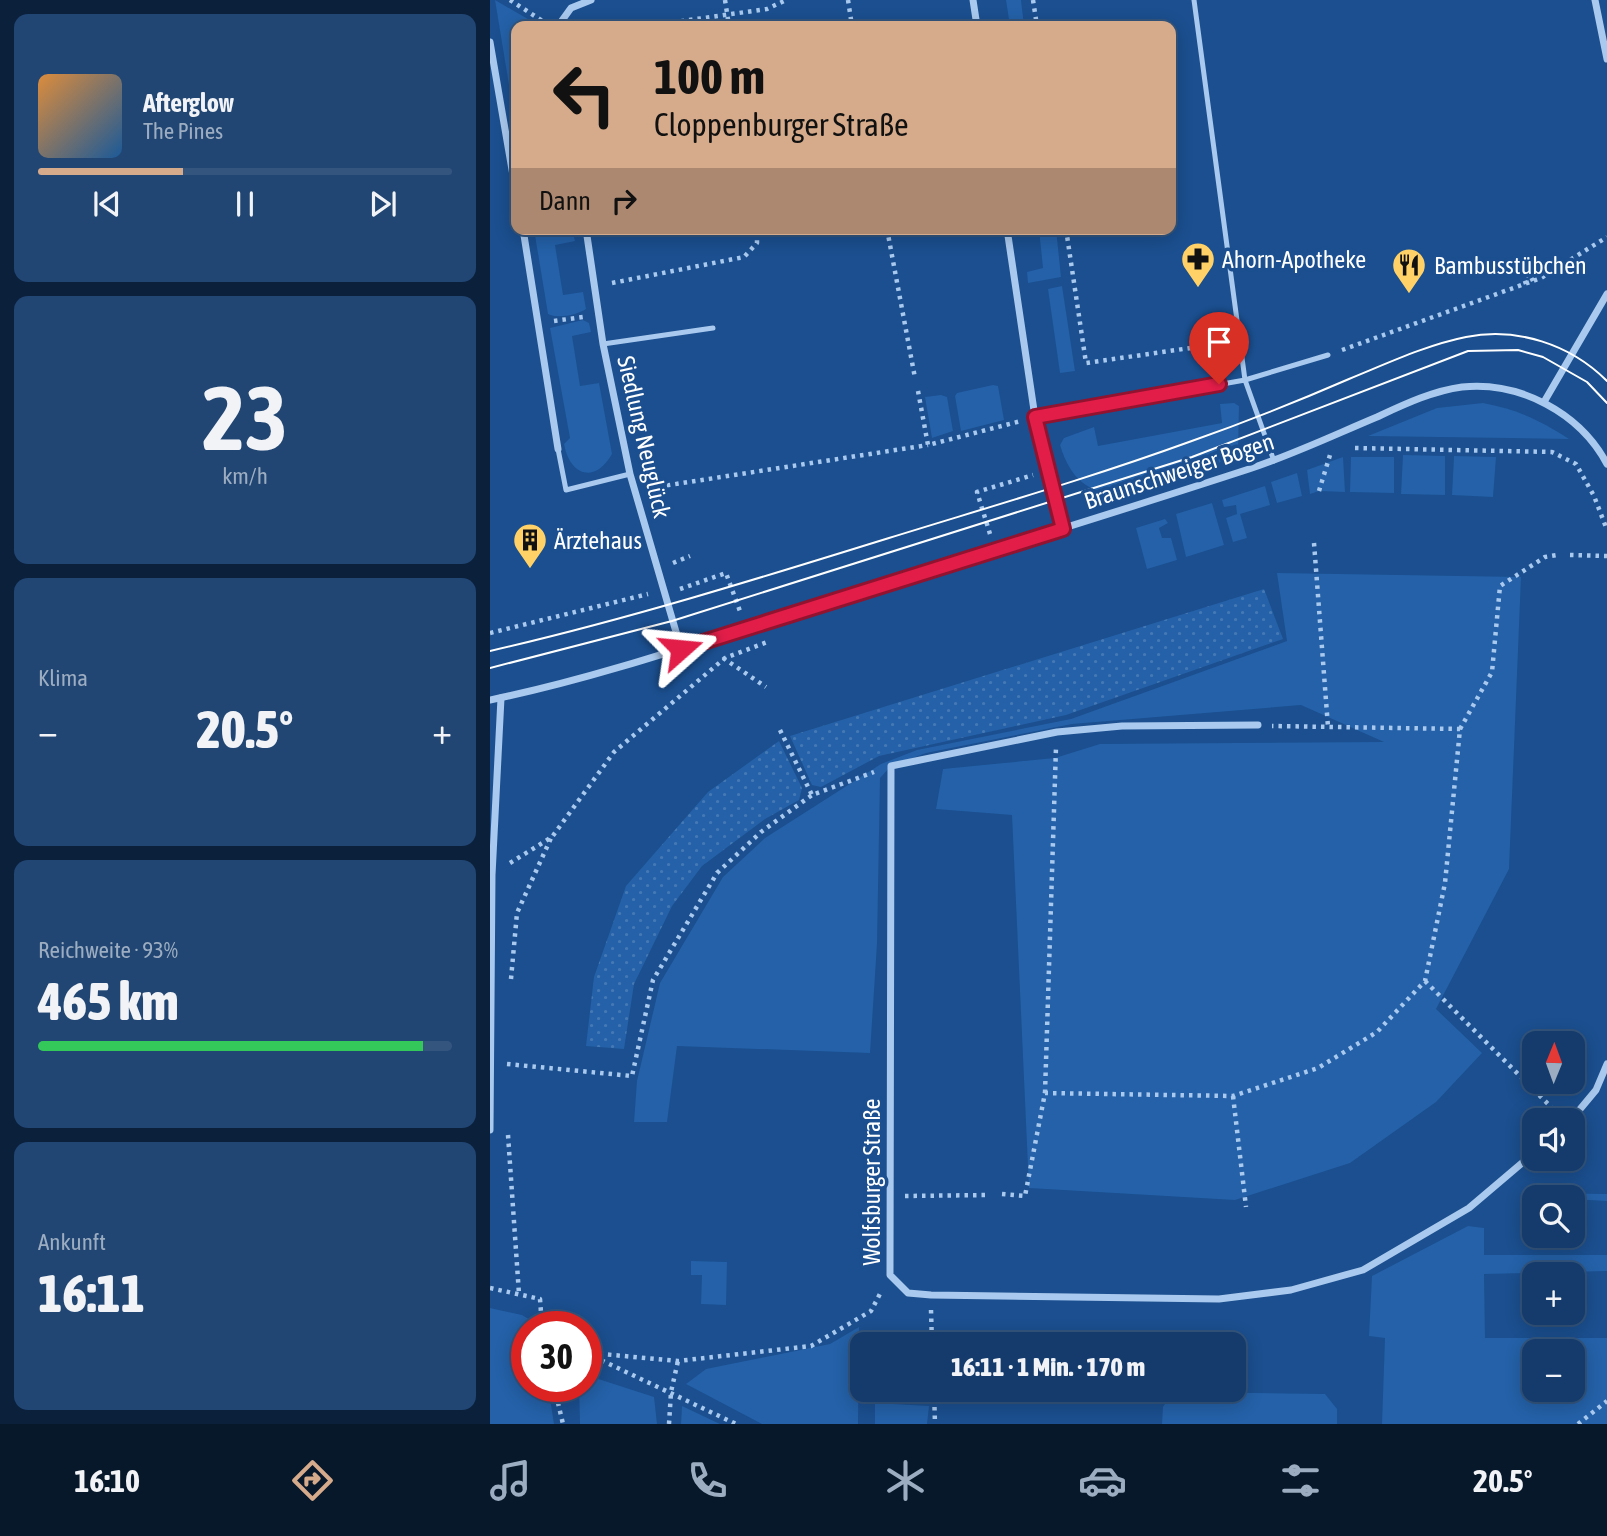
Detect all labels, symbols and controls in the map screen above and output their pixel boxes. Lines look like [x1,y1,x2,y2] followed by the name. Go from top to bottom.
[654,48,765,104] text: 100 m
[539,49,630,140] icon: left
[143,88,234,118] text: Afterglow
[654,106,908,143] text: Cloppenburger Straße
[143,118,223,144] text: The Pines
[605,182,643,220] icon: right
[88,185,126,223] icon: previous
[226,185,264,223] icon: pause
[364,185,402,223] icon: next
[539,186,591,216] text: Dann
[1179,240,1217,289] pharmacy icon: Ahorn-Apotheke
[1222,246,1366,273] place label: Ahorn-Apotheke
[1390,246,1428,295] restaurant icon: Bambusstübchen
[1434,252,1587,279] place label: Bambusstübchen
[1189,312,1249,384] pin
[1200,323,1238,361] icon: arrive
[612,353,676,521] street label: Siedlung Neuglück
[202,365,288,469] text: 23
[1081,428,1277,514] street label: Braunschweiger Bogen
[222,463,268,489] text: km/h
[511,521,549,570] building icon: Ärztehaus
[554,527,642,554] place label: Ärztehaus
[644,612,718,686] position arrow
[38,665,88,691] text: Klima
[197,699,293,759] text: 20.5°
[38,709,58,752] text: −
[432,709,452,752] text: +
[38,937,178,963] text: Reichweite · 93%
[38,971,179,1031] text: 465 km
[1522,1031,1586,1094] north arrow
[1522,1031,1585,1402] map controls
[858,1099,885,1265] street label: Wolfsburger Straße
[1522,1108,1585,1171] button: sound
[1522,1185,1585,1248] button: search
[38,1229,106,1255] text: Ankunft
[1522,1262,1585,1325] button: +
[38,1263,145,1323] text: 16:11
[511,1311,602,1402] speed limit sign: 30
[1522,1339,1585,1402] button: −
[951,1352,1145,1382] text: 16:11 · 1 Min. · 170 m
[288,1456,337,1505] icon: directions
[486,1456,535,1505] icon: music
[683,1456,732,1505] icon: phone
[881,1456,930,1505] icon: climate
[1078,1456,1127,1505] icon: car
[1276,1456,1325,1505] icon: filters
[74,1462,140,1499] text: 16:10
[1473,1462,1533,1499] text: 20.5°

